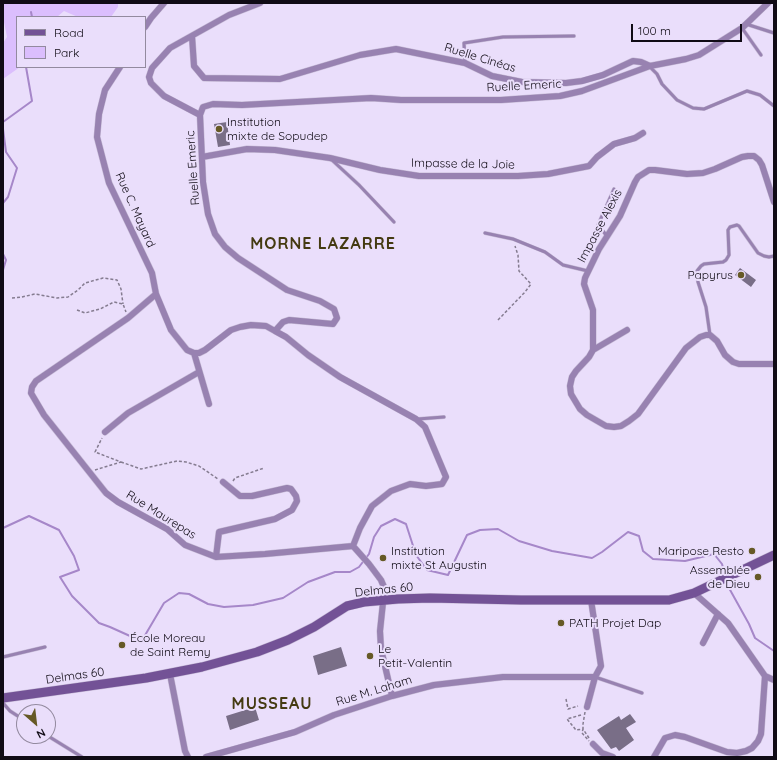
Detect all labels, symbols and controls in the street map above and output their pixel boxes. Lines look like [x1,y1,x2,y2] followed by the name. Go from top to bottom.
[16,16,146,68] legend
[633,16,744,42] scale bar
[638,23,671,38] text: 100 m
[54,25,84,40] text: Road
[442,40,518,76] street label: Ruelle Cinéas
[54,45,79,60] text: Park
[486,77,562,95] street label: Ruelle Emeric
[227,115,328,143] place label: Institution mixte de Sopudep
[214,124,224,134] marker: Institution mixte de Sopudep
[183,130,203,206] street label: Ruelle Emeric
[411,156,515,172] street label: Impasse de la Joie
[112,170,158,250] street label: Rue C. Mayard
[575,187,625,265] street label: Impasse Alexis
[250,234,396,254] district label: MORNE LAZARRE
[687,268,733,282] place label: Papyrus
[736,270,746,280] marker: Papyrus
[123,488,199,542] street label: Rue Maurepas
[391,544,487,572] place label: Institution mixte St Augustin
[658,544,744,558] place label: Maripose Resto
[747,546,757,556] marker: Maripose Resto
[378,553,388,563] marker: Institution mixte St Augustin
[690,563,750,591] place label: Assemblée de Dieu
[753,572,763,582] marker: Assemblée de Dieu
[354,580,414,600] street label: Delmas 60
[569,616,661,630] place label: PATH Projet Dap
[556,618,566,628] marker: PATH Projet Dap
[130,631,211,659] place label: École Moreau de Saint Remy
[117,640,127,650] marker: École Moreau de Saint Remy
[378,642,452,670] place label: Le Petit-Valentin
[365,651,375,661] marker: Le Petit-Valentin
[45,665,105,687] street label: Delmas 60
[334,673,414,709] street label: Rue M. Laham
[232,694,312,714] district label: MUSSEAU
[16,704,56,744] north arrow
[34,726,48,742] text: N

